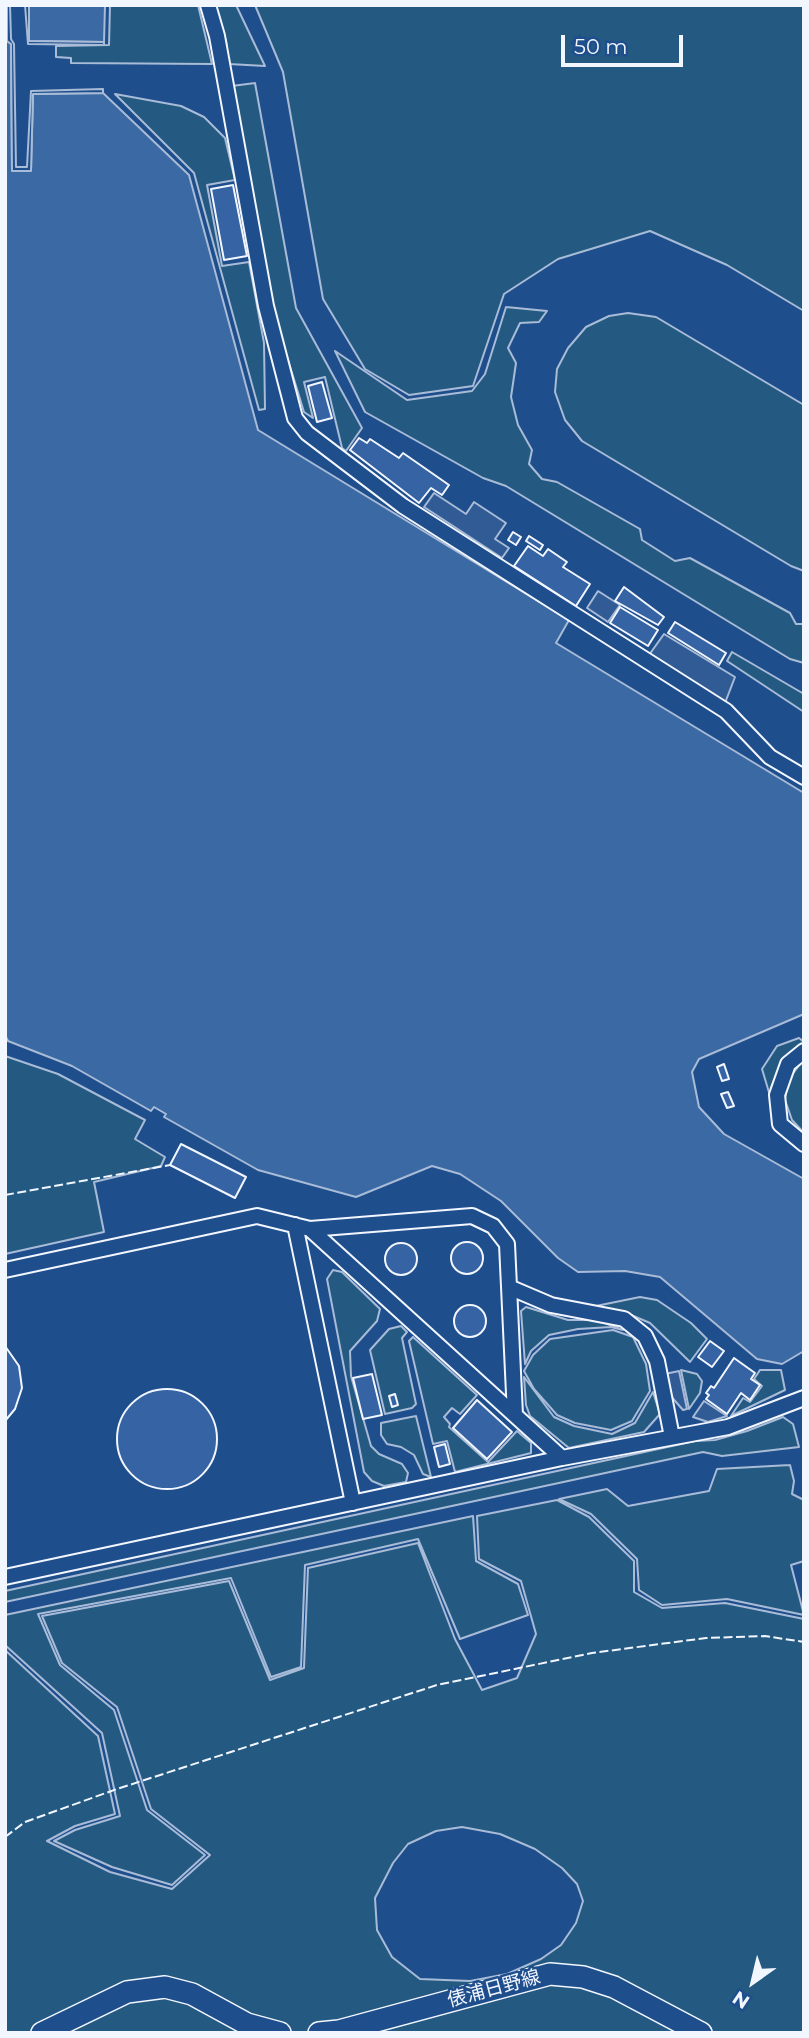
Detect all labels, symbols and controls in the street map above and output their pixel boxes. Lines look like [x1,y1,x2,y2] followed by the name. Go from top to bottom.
[564,21,686,65] scale bar
[574,34,628,59] text: 50 m
[718,1947,788,2017] north arrow
[445,1966,543,2012] street label: 俵浦日野線
[728,1986,754,2014] text: N

